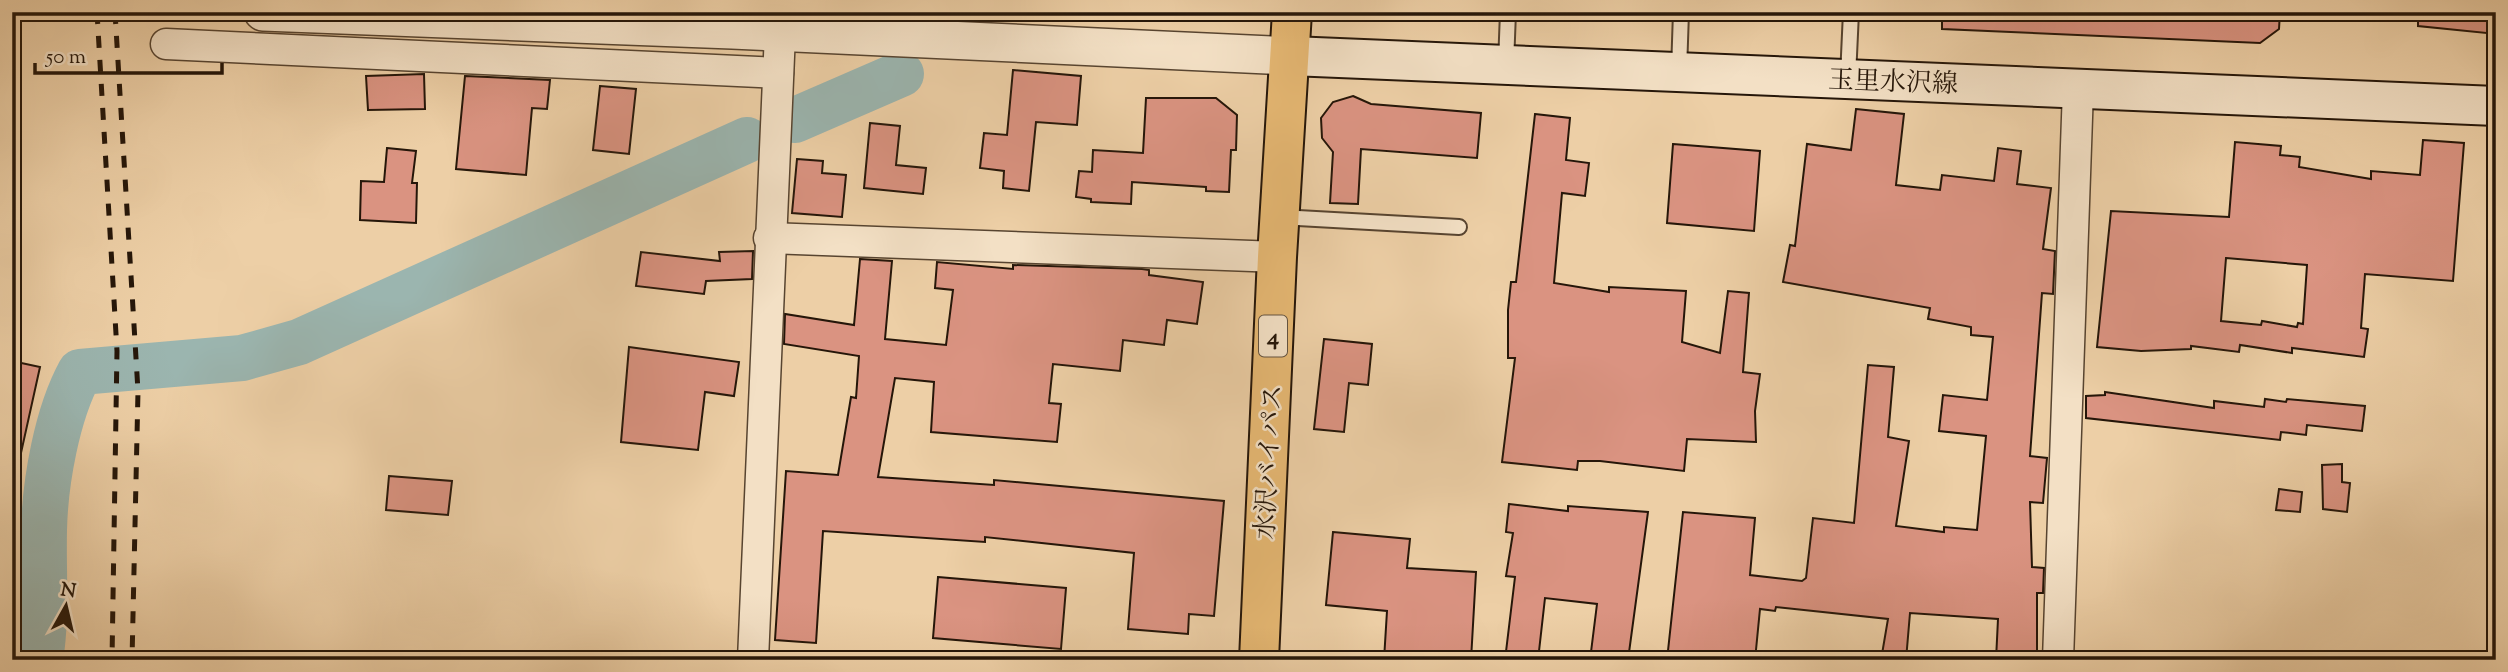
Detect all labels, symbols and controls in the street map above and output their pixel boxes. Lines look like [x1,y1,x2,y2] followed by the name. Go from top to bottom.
[35,32,222,76] scale bar
[45,43,86,73] text: 50 m
[1827,63,1959,104] street label: 玉里水沢線
[1259,316,1287,356] road number: 4
[1248,384,1293,541] street label: 水沢バイパス
[32,570,102,640] north arrow
[59,577,77,606] text: N

